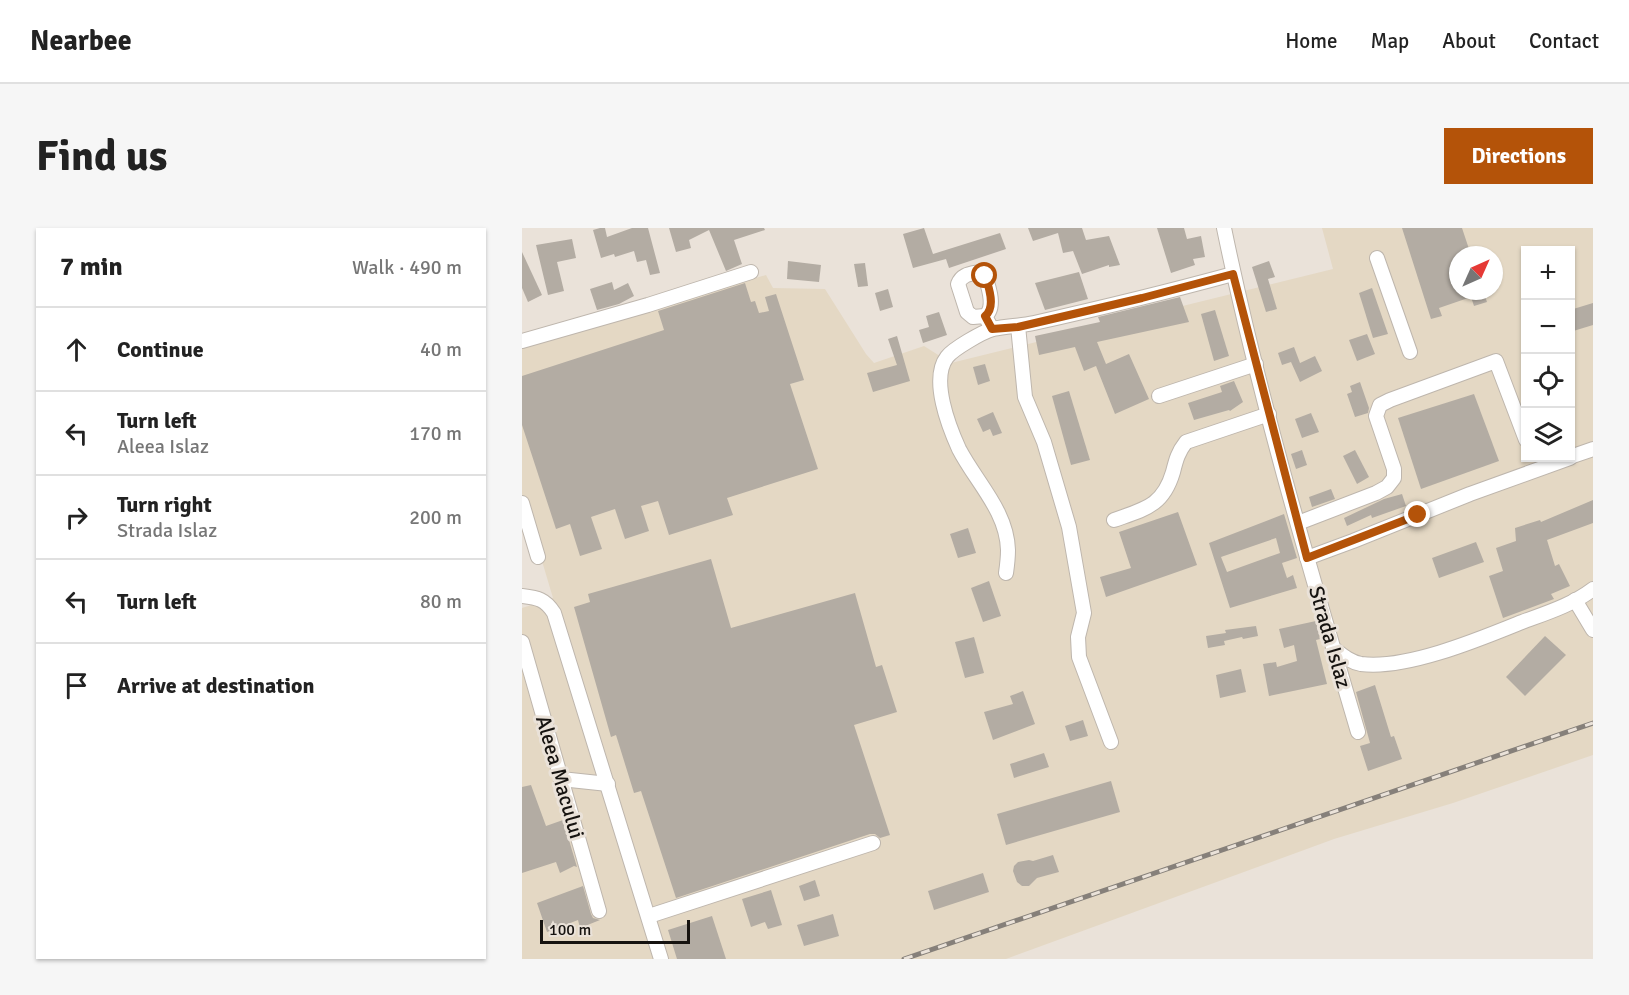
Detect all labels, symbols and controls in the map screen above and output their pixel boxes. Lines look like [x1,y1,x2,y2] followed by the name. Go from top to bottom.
[30,24,132,58] text: Nearbee
[1285,28,1338,54] text: Home
[1371,28,1409,54] text: Map
[1442,28,1496,54] text: About
[1529,28,1599,54] text: Contact
[1444,128,1593,184] button: Directions
[36,131,167,182] text: Find us
[1449,246,1503,300] north arrow
[1521,246,1575,462] map controls
[1521,246,1575,300] button: +
[60,251,123,283] text: 7 min
[352,255,462,280] text: Walk · 490 m
[971,262,997,288] route start
[1521,300,1575,354] button: −
[60,333,93,366] icon: ahead
[117,336,204,363] text: Continue
[420,337,462,362] text: 40 m
[1521,354,1575,408] button: locate
[117,407,197,434] text: Turn left
[1521,408,1575,462] button: layers
[60,417,93,450] icon: left
[409,421,462,446] text: 170 m
[117,434,209,459] text: Aleea Islaz
[117,491,212,518] text: Turn right
[60,501,93,534] icon: right
[1404,501,1430,527] route end
[409,505,462,530] text: 200 m
[117,518,217,543] text: Strada Islaz
[1303,583,1357,691] street label: Strada Islaz
[60,585,93,618] icon: left
[117,588,197,615] text: Turn left
[420,589,462,614] text: 80 m
[60,669,93,702] icon: arrive
[117,672,314,699] text: Arrive at destination
[530,712,590,842] street label: Aleea Macului
[540,917,690,944] scale bar
[549,920,591,940] text: 100 m

